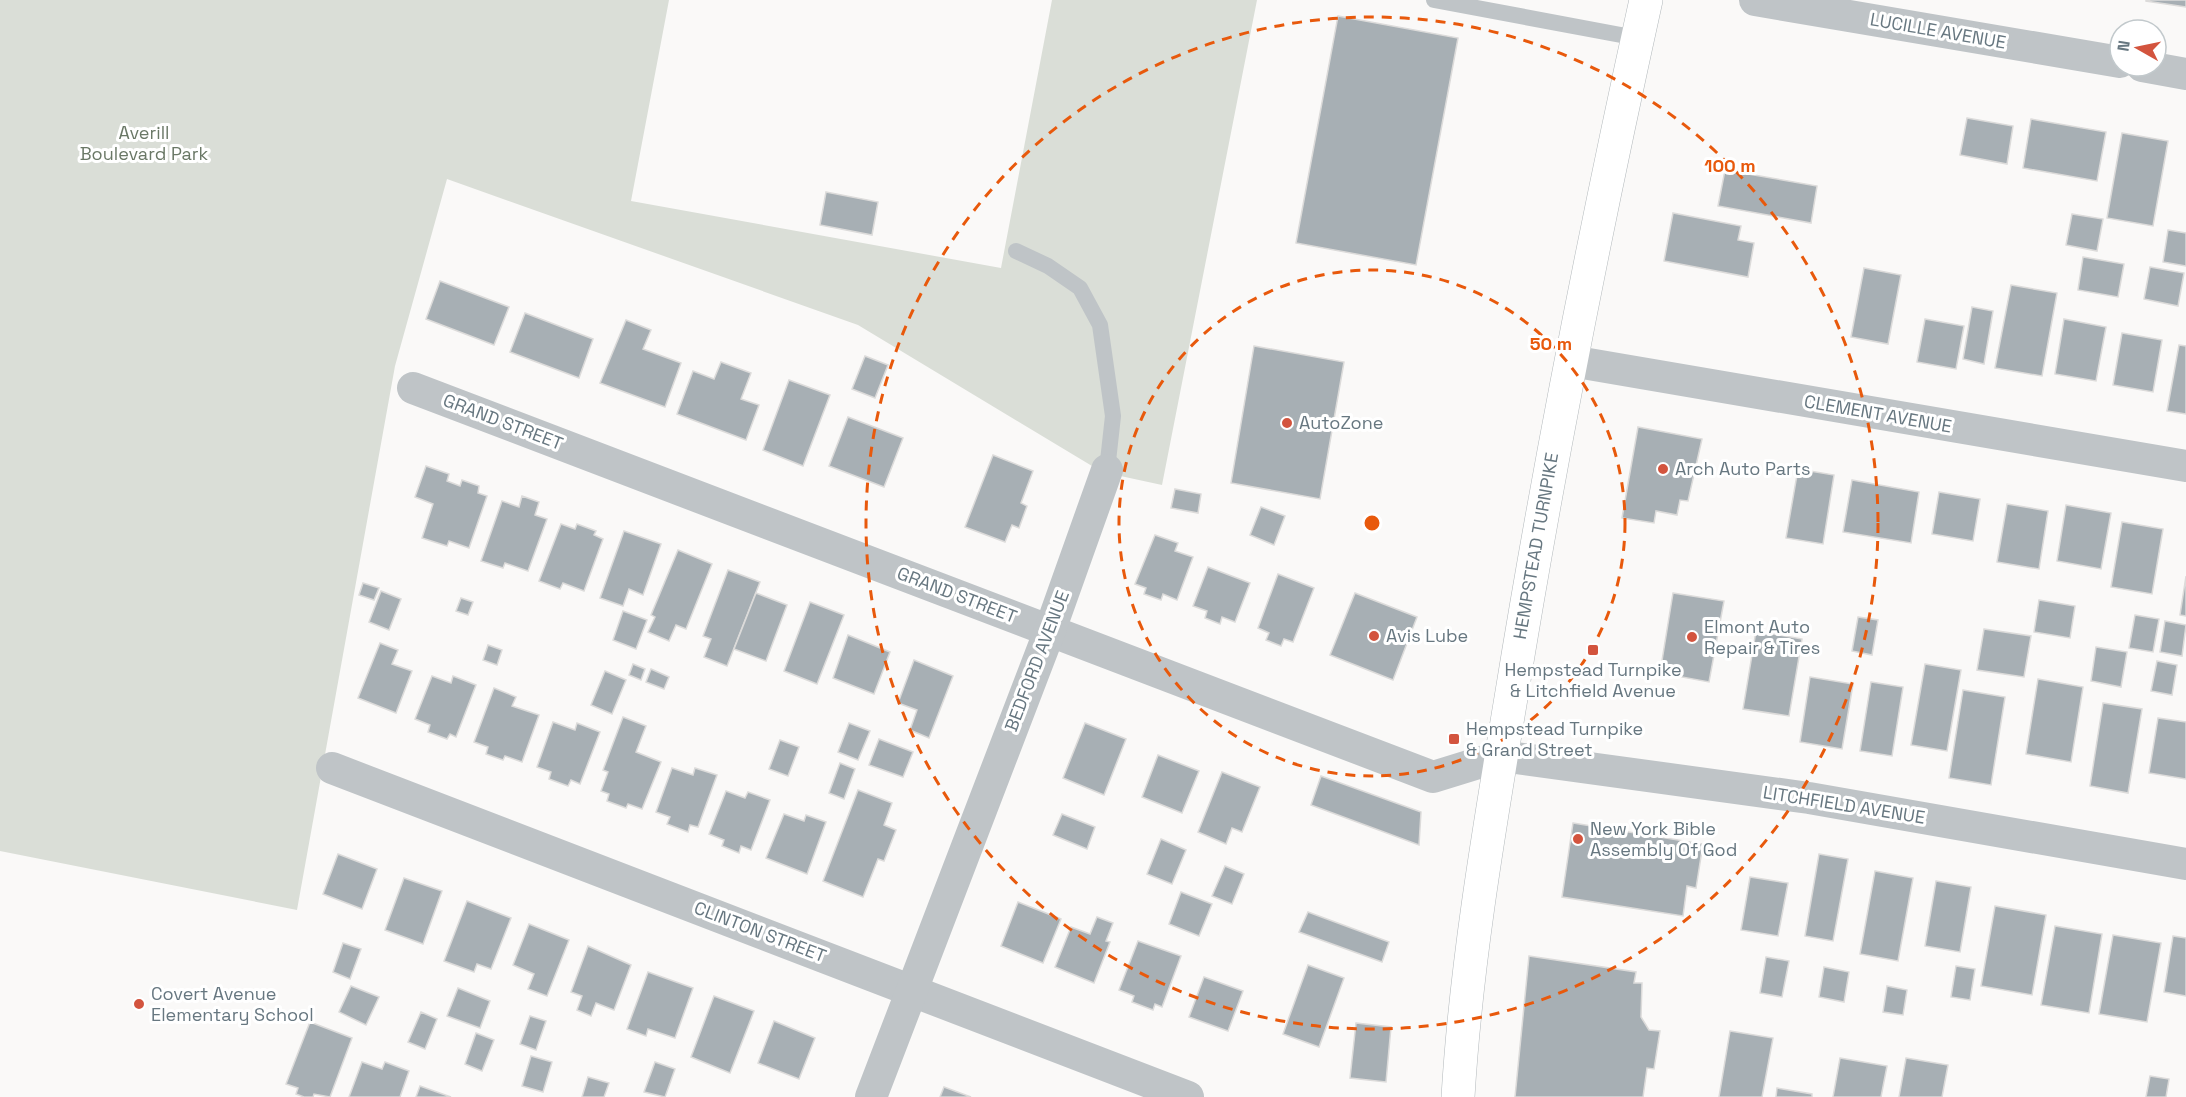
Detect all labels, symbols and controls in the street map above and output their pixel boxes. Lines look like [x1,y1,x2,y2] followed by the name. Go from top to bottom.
[1868,7,2008,54] street label: LUCILLE AVENUE
[2108,18,2168,78] north arrow
[2112,39,2135,53] text: N
[80,121,209,165] park label: Averill Boulevard Park
[1704,154,1756,177] text: 100 m
[1530,332,1572,355] text: 50 m
[440,388,567,455] street label: GRAND STREET
[1803,389,1954,438] street label: CLEMENT AVENUE
[1299,411,1383,434] place label: AutoZone
[1280,416,1294,430] marker: AutoZone
[1508,451,1563,641] street label: HEMPSTEAD TURNPIKE
[1675,457,1811,480] place label: Arch Auto Parts
[1656,462,1670,476] marker: Arch Auto Parts
[1362,513,1382,533] centre of rings
[894,561,1021,628] street label: GRAND STREET
[999,587,1074,735] street label: BEDFORD AVENUE
[1704,615,1820,659] place label: Elmont Auto Repair & Tires
[1386,624,1468,647] place label: Avis Lube
[1367,629,1381,643] marker: Avis Lube
[1685,630,1699,644] marker: Elmont Auto Repair & Tires
[1586,643,1600,657] marker: Hempstead Turnpike & Litchfield Avenue
[1504,658,1682,702] place label: Hempstead Turnpike & Litchfield Avenue
[1466,717,1643,761] place label: Hempstead Turnpike & Grand Street
[1447,732,1461,746] marker: Hempstead Turnpike & Grand Street
[1761,780,1927,829] street label: LITCHFIELD AVENUE
[1590,817,1737,861] place label: New York Bible Assembly Of God
[1571,832,1585,846] marker: New York Bible Assembly Of God
[691,896,830,967] street label: CLINTON STREET
[151,982,314,1026] place label: Covert Avenue Elementary School
[132,997,146,1011] marker: Covert Avenue Elementary School

